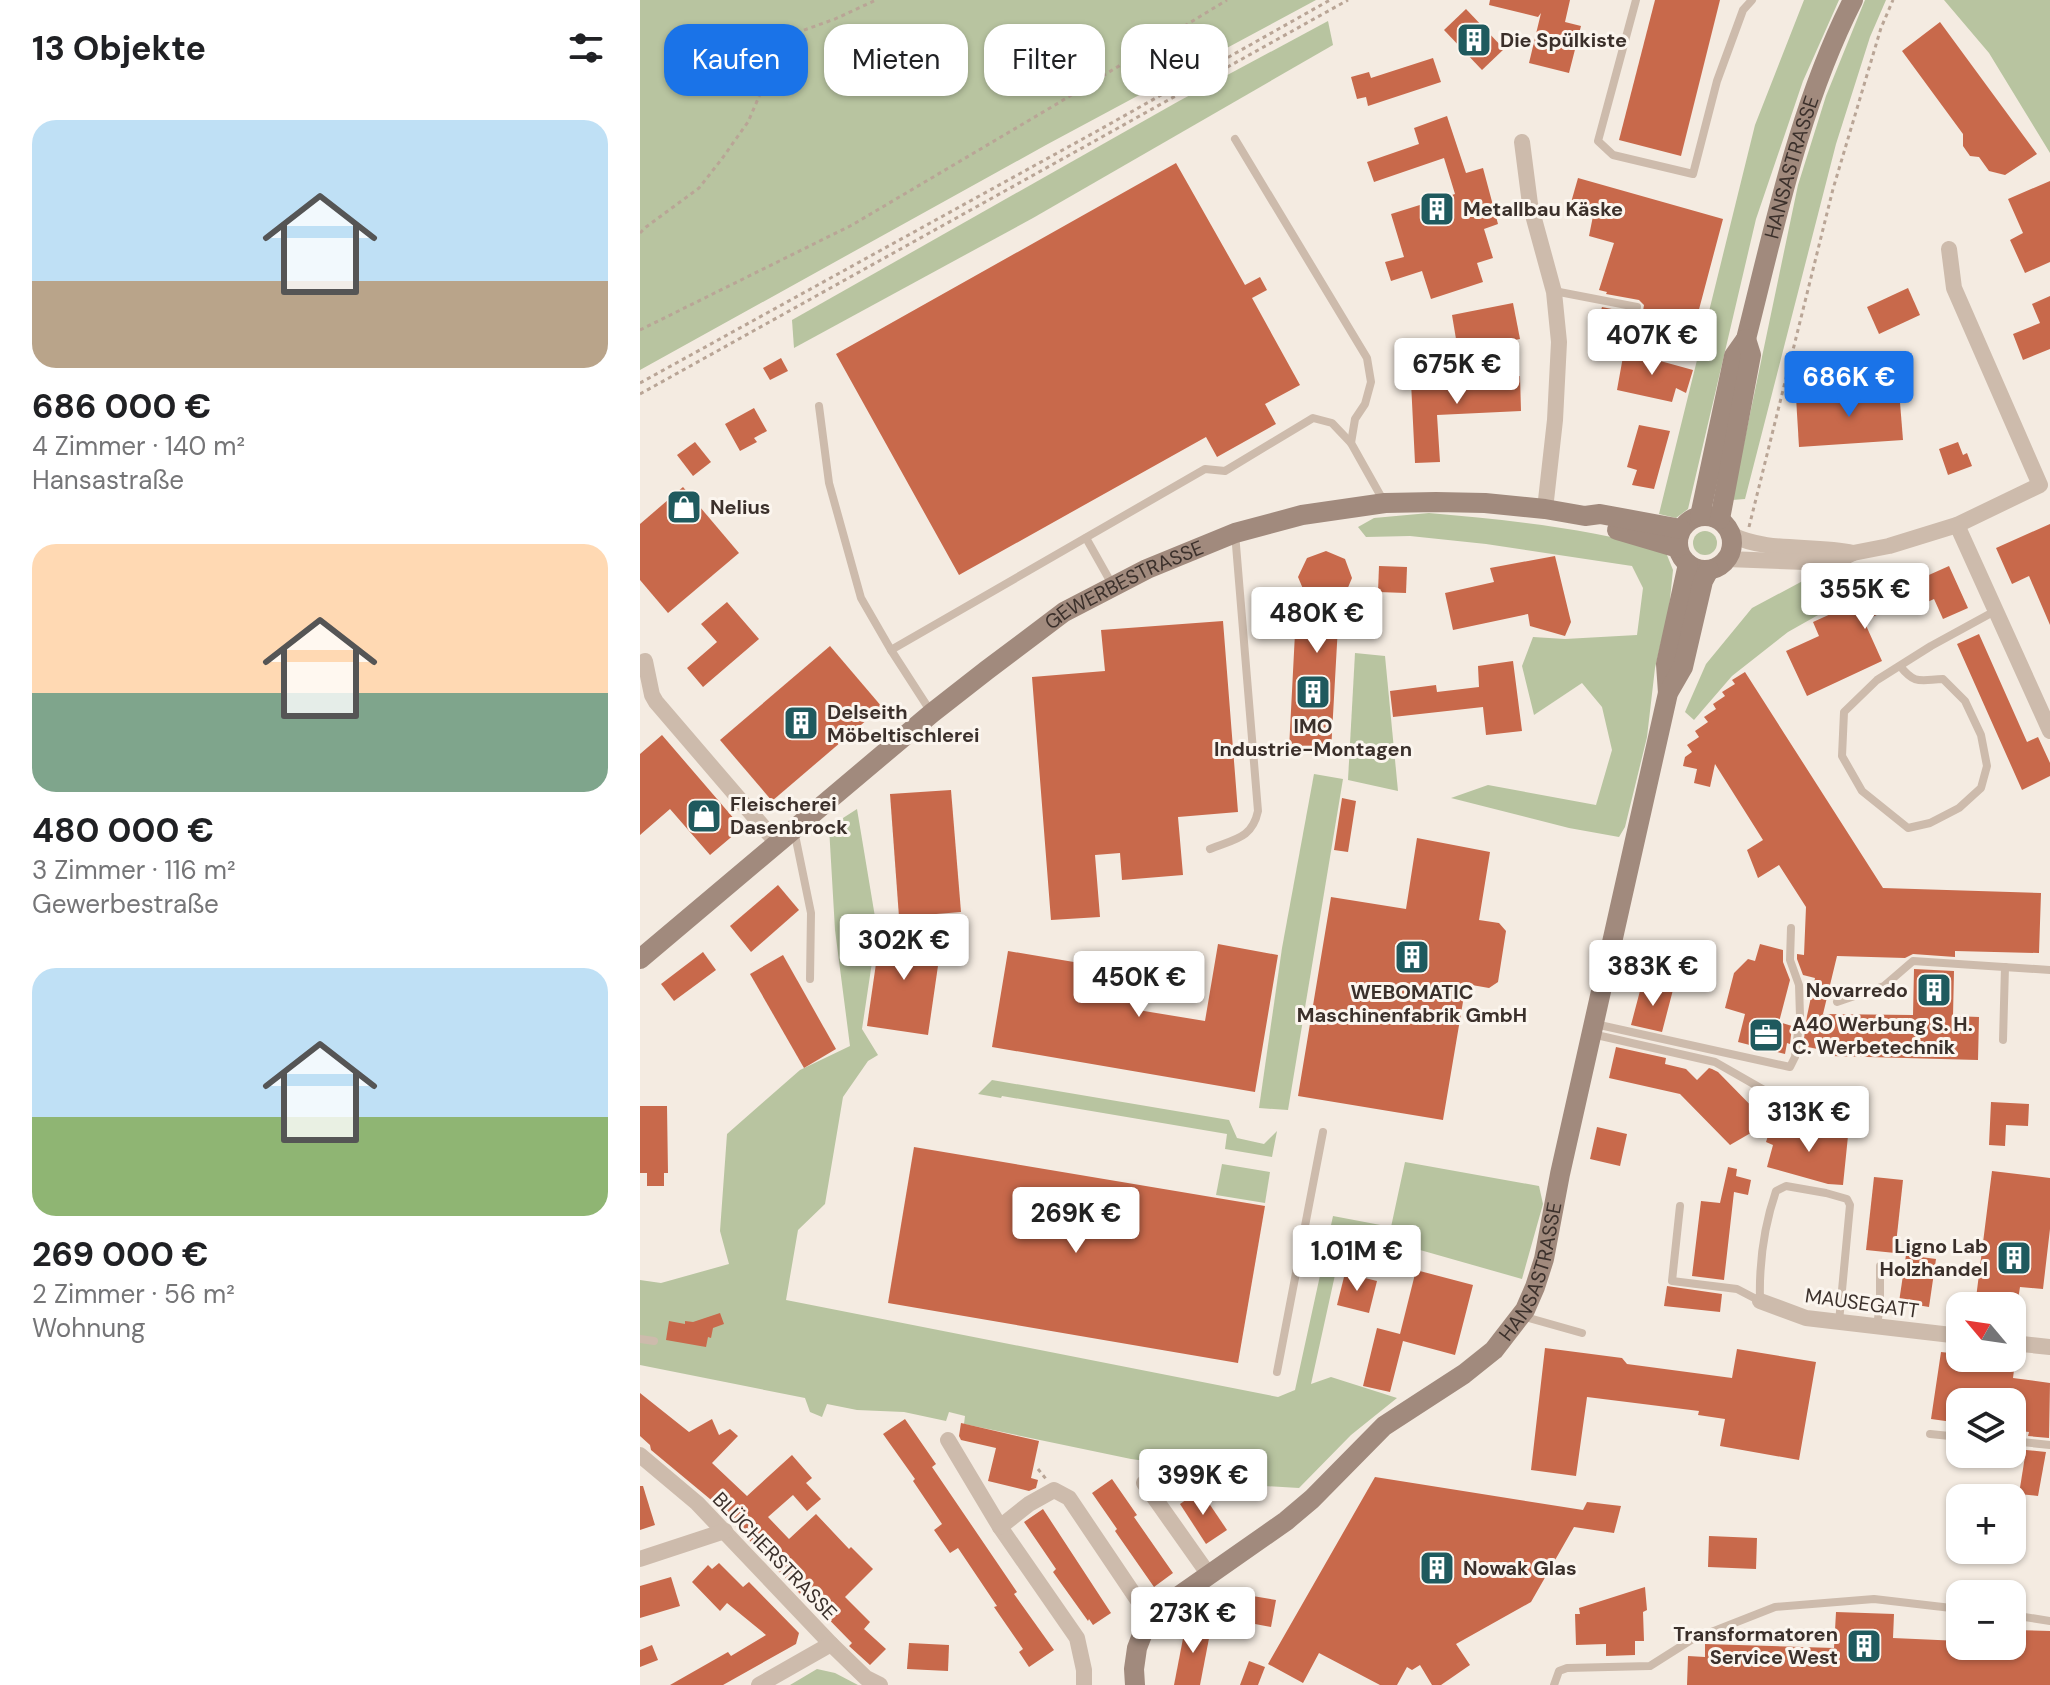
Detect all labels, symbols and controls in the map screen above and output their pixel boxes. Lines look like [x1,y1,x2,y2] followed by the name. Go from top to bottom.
[1455,21,1493,59] building icon: Die Spülkiste
[664,24,808,96] chip: Kaufen
[824,24,968,96] chip: Mieten
[984,24,1105,96] chip: Filter
[1121,24,1228,96] chip: Neu
[32,26,206,71] text: 13 Objekte
[564,26,608,70] icon: filters
[1500,27,1627,53] place label: Die Spülkiste
[1758,92,1825,242] street label: HANSASTRASSE
[248,172,392,316] icon: home
[1418,190,1456,228] building icon: Metallbau Käske
[1463,196,1623,222] place label: Metallbau Käske
[1587,309,1717,377] pin: 407K €
[1606,318,1698,352] text: 407K €
[1392,338,1522,406] pin: 675K €
[1412,347,1502,381] text: 675K €
[1784,351,1914,419] pin: 686K €
[1802,360,1896,394] text: 686K €
[32,384,211,429] text: 686 000 €
[32,429,245,463] text: 4 Zimmer · 140 m²
[32,463,184,497] text: Hansastraße
[665,488,703,526] shop icon: Nelius
[710,494,770,520] place label: Nelius
[1039,534,1207,635] street label: GEWERBESTRASSE
[1800,563,1930,631] pin: 355K €
[1819,572,1911,606] text: 355K €
[1252,587,1382,655] pin: 480K €
[248,596,392,740] icon: home
[1269,596,1365,630] text: 480K €
[1294,673,1332,711] building icon: IMO Industrie-Montagen
[827,699,980,748] place label: Delseith Möbeltischlerei
[782,704,820,742] building icon: Delseith Möbeltischlerei
[1214,713,1412,762] place label: IMO Industrie-Montagen
[730,791,848,840] place label: Fleischerei Dasenbrock
[685,797,723,835] shop icon: Fleischerei Dasenbrock
[32,808,214,853] text: 480 000 €
[32,853,236,887] text: 3 Zimmer · 116 m²
[32,887,219,921] text: Gewerbestraße
[839,914,969,982] pin: 302K €
[858,923,950,957] text: 302K €
[1393,938,1431,976] building icon: WEBOMATIC Maschinenfabrik GmbH
[1588,940,1718,1008] pin: 383K €
[1607,949,1699,983] text: 383K €
[1074,951,1204,1019] pin: 450K €
[1091,960,1187,994] text: 450K €
[1915,971,1953,1009] building icon: Novarredo
[1806,977,1908,1003] place label: Novarredo
[1297,979,1527,1028] place label: WEBOMATIC Maschinenfabrik GmbH
[1792,1011,1973,1060] place label: A40 Werbung S. H. C. Werbetechnik
[1747,1016,1785,1054] office icon: A40 Werbung S. H. C. Werbetechnik
[248,1020,392,1164] icon: home
[1744,1086,1874,1154] pin: 313K €
[1767,1095,1851,1129] text: 313K €
[1011,1187,1141,1255] pin: 269K €
[1030,1196,1122,1230] text: 269K €
[1493,1200,1567,1346] street label: HANSASTRASSE
[1283,1225,1431,1293] pin: 1.01M €
[32,1232,209,1277] text: 269 000 €
[1879,1233,1988,1282] place label: Ligno Lab Holzhandel
[1311,1234,1403,1268] text: 1.01M €
[1995,1239,2033,1277] building icon: Ligno Lab Holzhandel
[32,1277,235,1311] text: 2 Zimmer · 56 m²
[1803,1282,1921,1324] street label: MAUSEGATT
[1946,1292,2026,1372] north arrow
[1946,1292,2026,1660] map controls
[32,1311,145,1345] text: Wohnung
[1946,1388,2026,1468] button: layers
[1138,1449,1268,1517] pin: 399K €
[1157,1458,1249,1492] text: 399K €
[1946,1484,2026,1564] button: +
[707,1486,843,1626] street label: BLÜCHERSTRASSE
[1418,1549,1456,1587] building icon: Nowak Glas
[1463,1555,1577,1581] place label: Nowak Glas
[1946,1580,2026,1660] button: −
[1128,1587,1258,1655] pin: 273K €
[1149,1596,1237,1630] text: 273K €
[1673,1621,1838,1670] place label: Transformatoren Service West
[1845,1627,1883,1665] building icon: Transformatoren Service West

